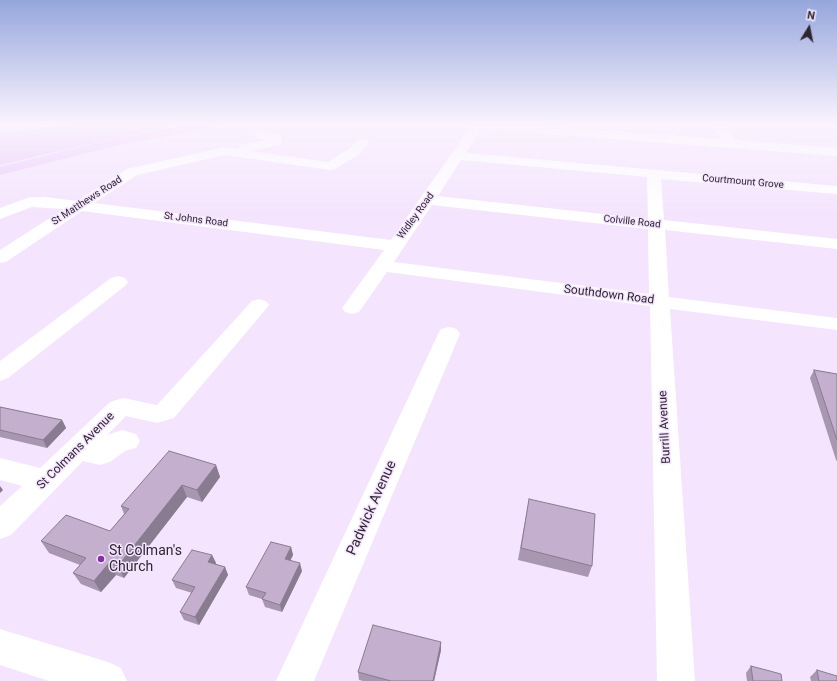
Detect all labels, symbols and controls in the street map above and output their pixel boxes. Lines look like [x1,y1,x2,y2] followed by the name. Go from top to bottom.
[789,8,829,48] north arrow
[806,9,816,23] text: N
[702,172,784,192] street label: Courtmount Grove
[50,174,124,228] street label: St Matthews Road
[395,190,437,242] street label: Widley Road
[163,210,229,230] street label: St Johns Road
[603,213,661,231] street label: Colville Road
[563,282,655,308] street label: Southdown Road
[656,390,674,464] street label: Burrill Avenue
[34,409,118,493] street label: St Colmans Avenue
[344,458,400,558] street label: Padwick Avenue
[109,543,182,576] place label: St Colman's Church
[96,554,106,564] marker: St Colman's Church

